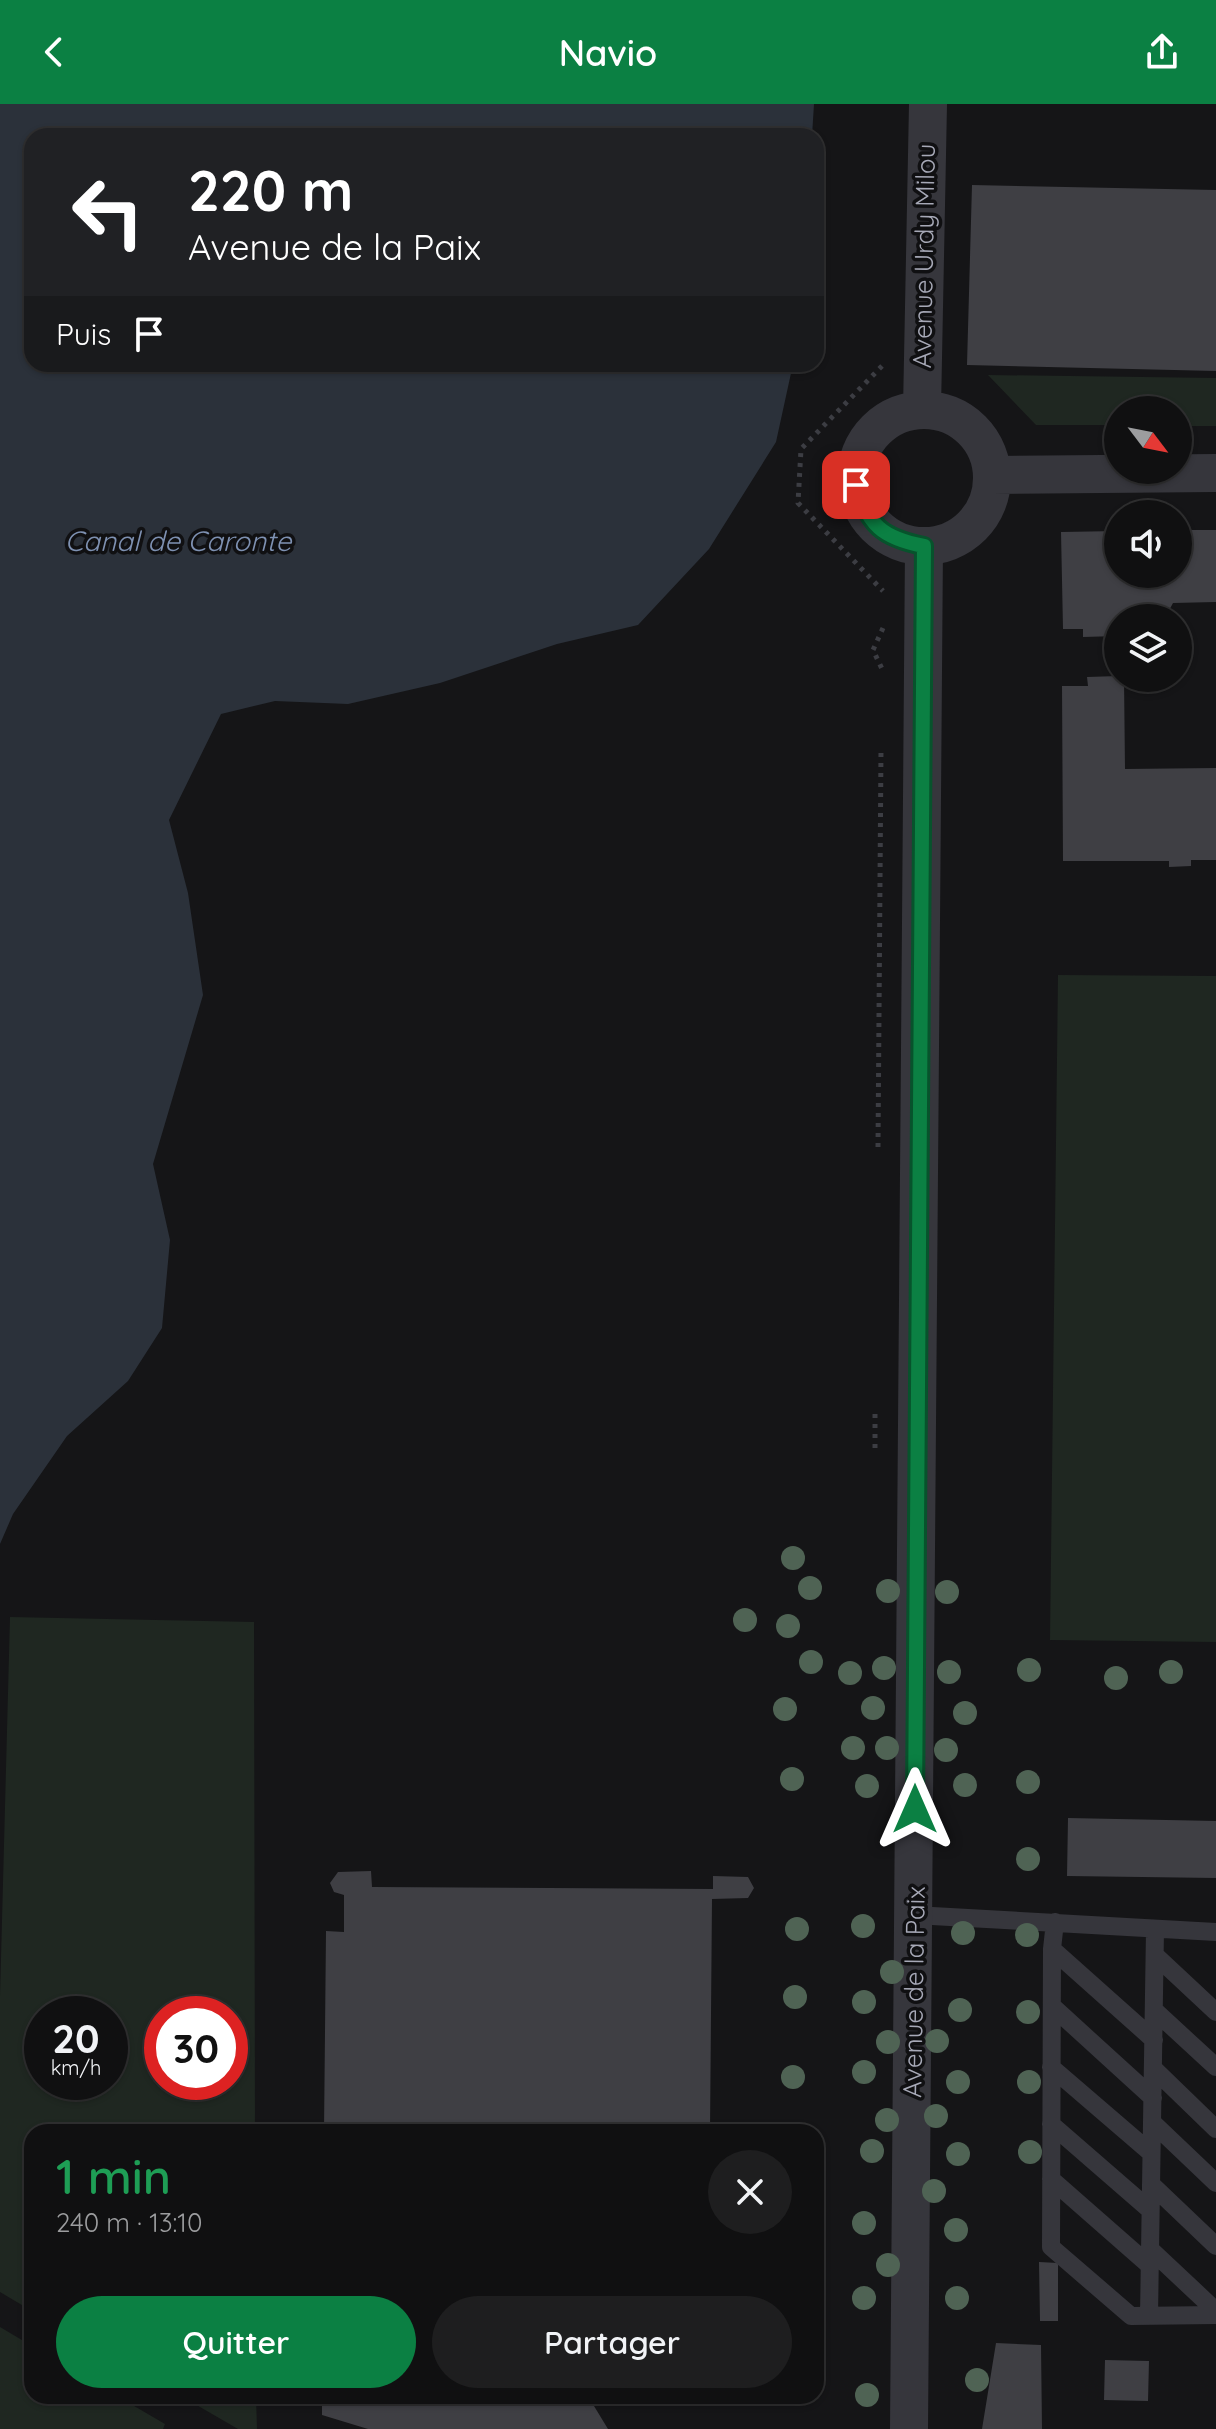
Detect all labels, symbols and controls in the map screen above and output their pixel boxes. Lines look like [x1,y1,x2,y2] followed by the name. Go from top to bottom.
[32,30,76,74] icon: back
[559,30,657,75] text: Navio
[1140,30,1184,74] icon: share
[905,143,942,369] street label: Avenue Urdy Milou
[188,155,353,225] text: 220 m
[56,160,160,264] icon: left
[188,224,481,269] text: Avenue de la Paix
[127,312,171,356] icon: arrive
[56,315,111,353] text: Puis
[1104,396,1192,484] north arrow
[1104,396,1192,692] map controls
[822,451,890,519] pin
[834,463,878,507] icon: arrive
[1104,500,1192,588] button: sound
[65,523,292,558] water label: Canal de Caronte
[1104,604,1192,692] button: layers
[873,1767,957,1851] position arrow
[895,1886,932,2098] street label: Avenue de la Paix
[144,1996,248,2100] speed limit sign: 30
[52,2013,100,2063] text: 20
[51,2055,101,2080] text: km/h
[56,2146,171,2206] text: 1 min
[708,2150,792,2234] button: close
[56,2206,202,2239] text: 240 m · 13:10
[56,2296,416,2388] button: Quitter
[432,2296,792,2388] button: Partager

